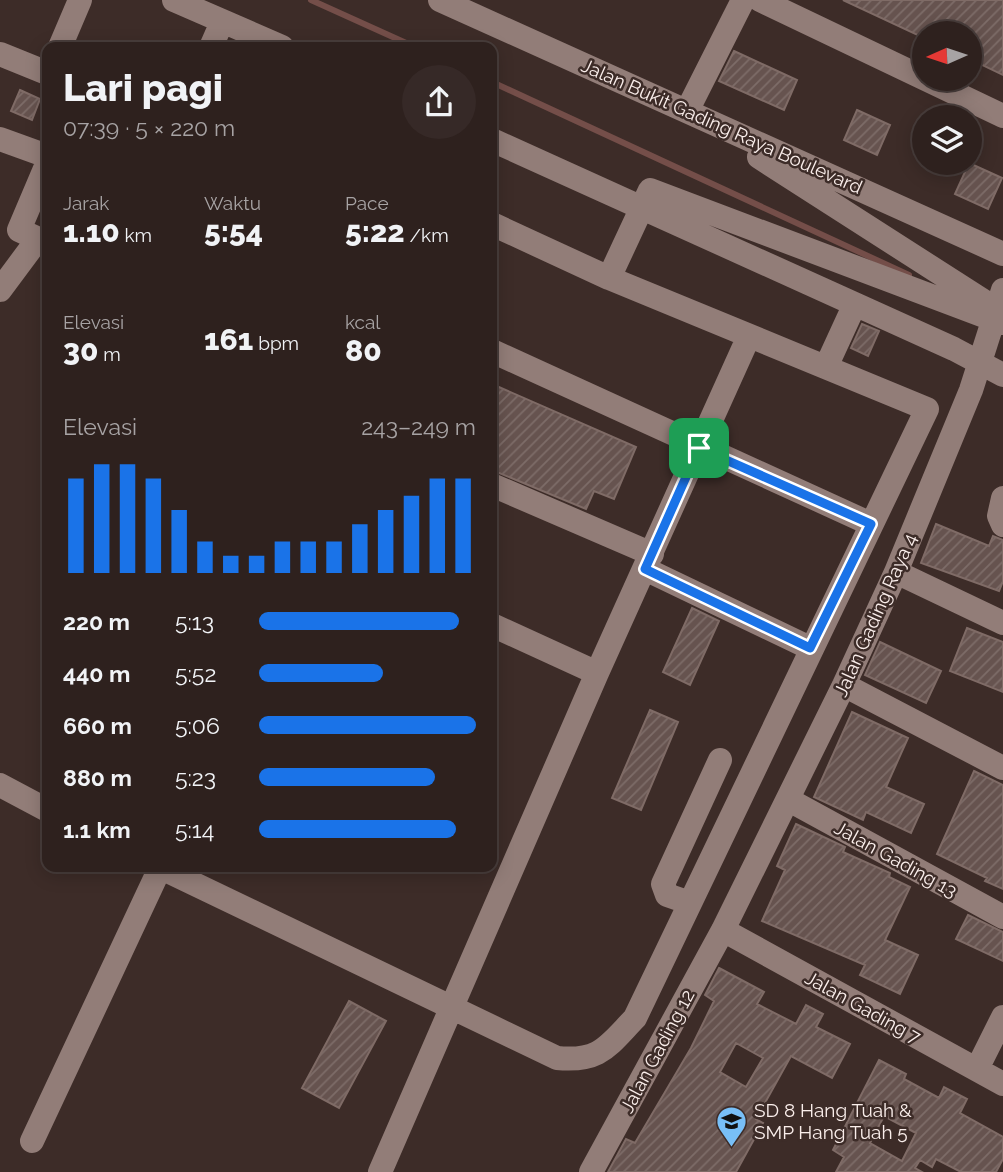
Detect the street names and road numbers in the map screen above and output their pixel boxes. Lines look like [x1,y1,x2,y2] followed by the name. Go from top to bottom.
[578,54,866,198] street label: Jalan Bukit Gading Raya Boulevard
[829,530,921,700] street label: Jalan Gading Raya 4
[831,816,961,902] street label: Jalan Gading 13
[801,966,925,1048] street label: Jalan Gading 7
[615,986,699,1116] street label: Jalan Gading 12

